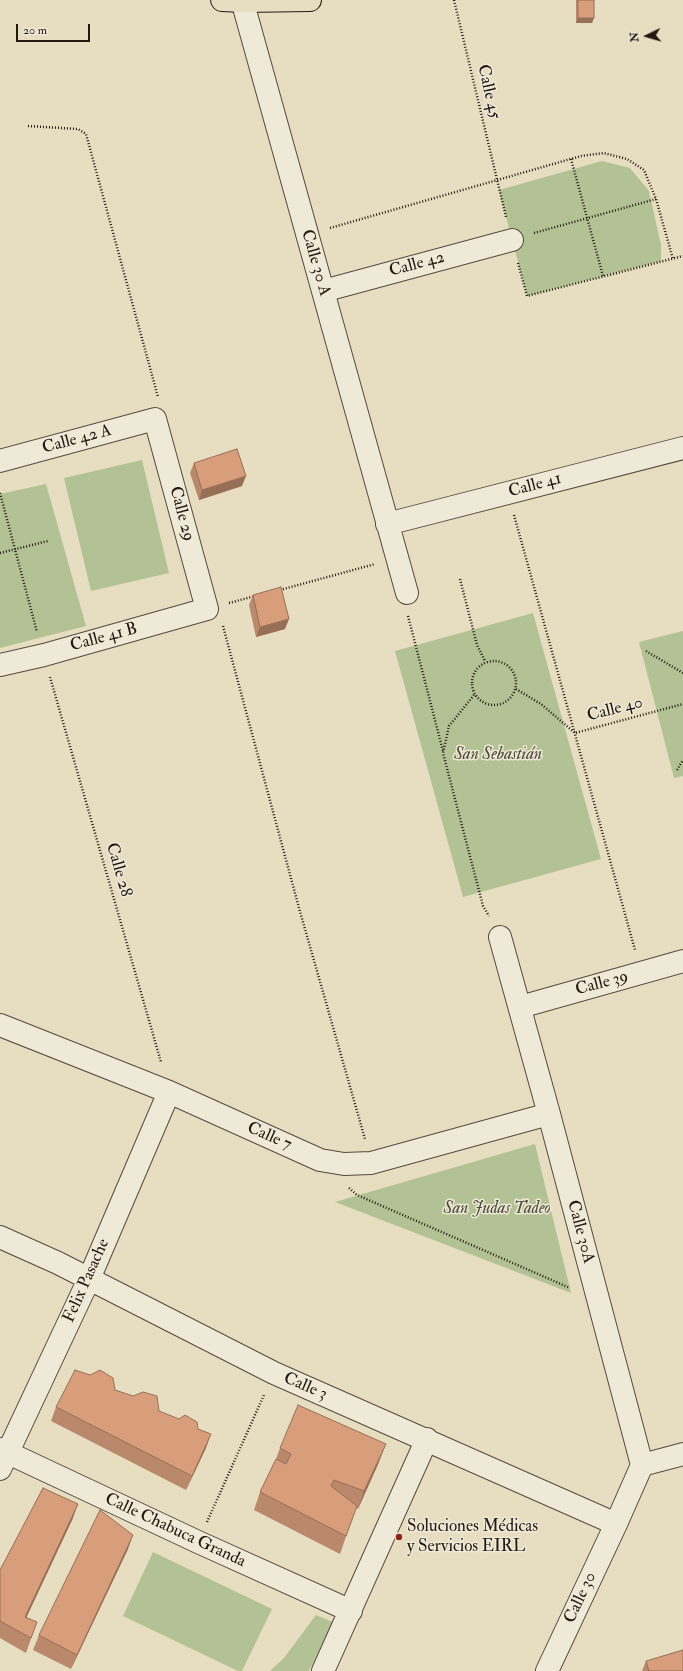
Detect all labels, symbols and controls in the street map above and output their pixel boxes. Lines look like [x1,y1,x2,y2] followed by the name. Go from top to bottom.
[18,16,92,42] scale bar
[627,16,667,56] north arrow
[23,23,47,38] text: 20 m
[628,32,641,43] text: N
[472,63,504,121] street label: Calle 45
[296,227,334,299] street label: Calle 30 A
[387,248,447,282] street label: Calle 42
[40,421,114,459] street label: Calle 42 A
[506,469,564,503] street label: Calle 41
[164,484,198,544] street label: Calle 29
[68,619,140,657] street label: Calle 41 B
[585,693,645,727] street label: Calle 40
[454,745,542,765] park label: San Sebastián
[101,841,135,899] street label: Calle 28
[573,967,631,1001] street label: Calle 39
[244,1118,294,1156] street label: Calle 7
[562,1198,598,1266] street label: Calle 30A
[443,1199,551,1219] park label: San Judas Tadeo
[59,1236,115,1326] street label: Felix Pasache
[280,1369,330,1405] street label: Calle 3
[101,1489,249,1573] street label: Calle Chabuca Granda
[407,1517,538,1557] place label: Soluciones Médicas y Servicios EIRL
[394,1532,404,1542] marker: Soluciones Médicas y Servicios EIRL
[560,1569,602,1627] street label: Calle 30

